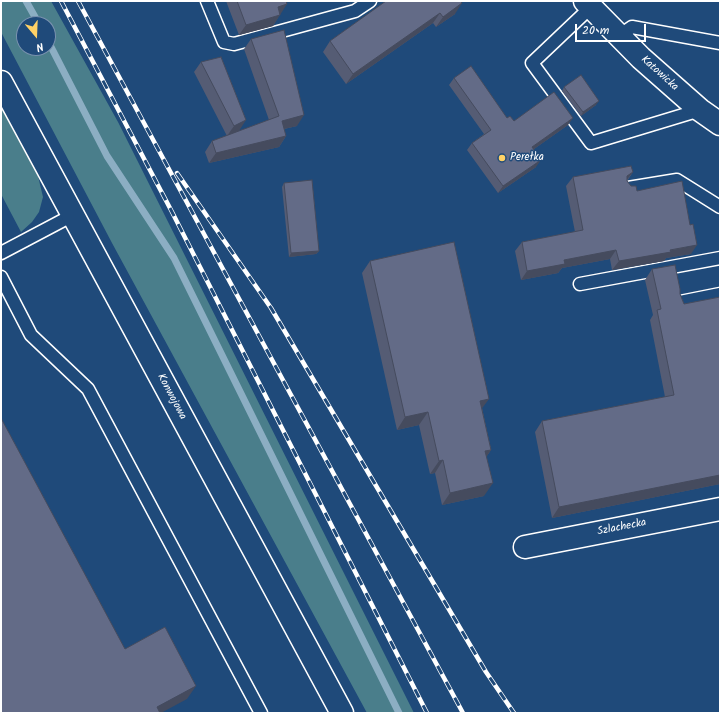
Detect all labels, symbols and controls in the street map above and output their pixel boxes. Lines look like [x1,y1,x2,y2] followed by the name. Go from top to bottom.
[16,16,56,56] north arrow
[577,16,648,42] scale bar
[582,21,609,40] text: 20 m
[33,37,46,56] text: N
[637,54,681,94] street label: Katowicka
[510,151,544,165] place label: Perełka
[497,153,507,163] marker: Perełka
[153,372,189,422] street label: Konwojowa
[596,517,648,539] street label: Szlachecka

